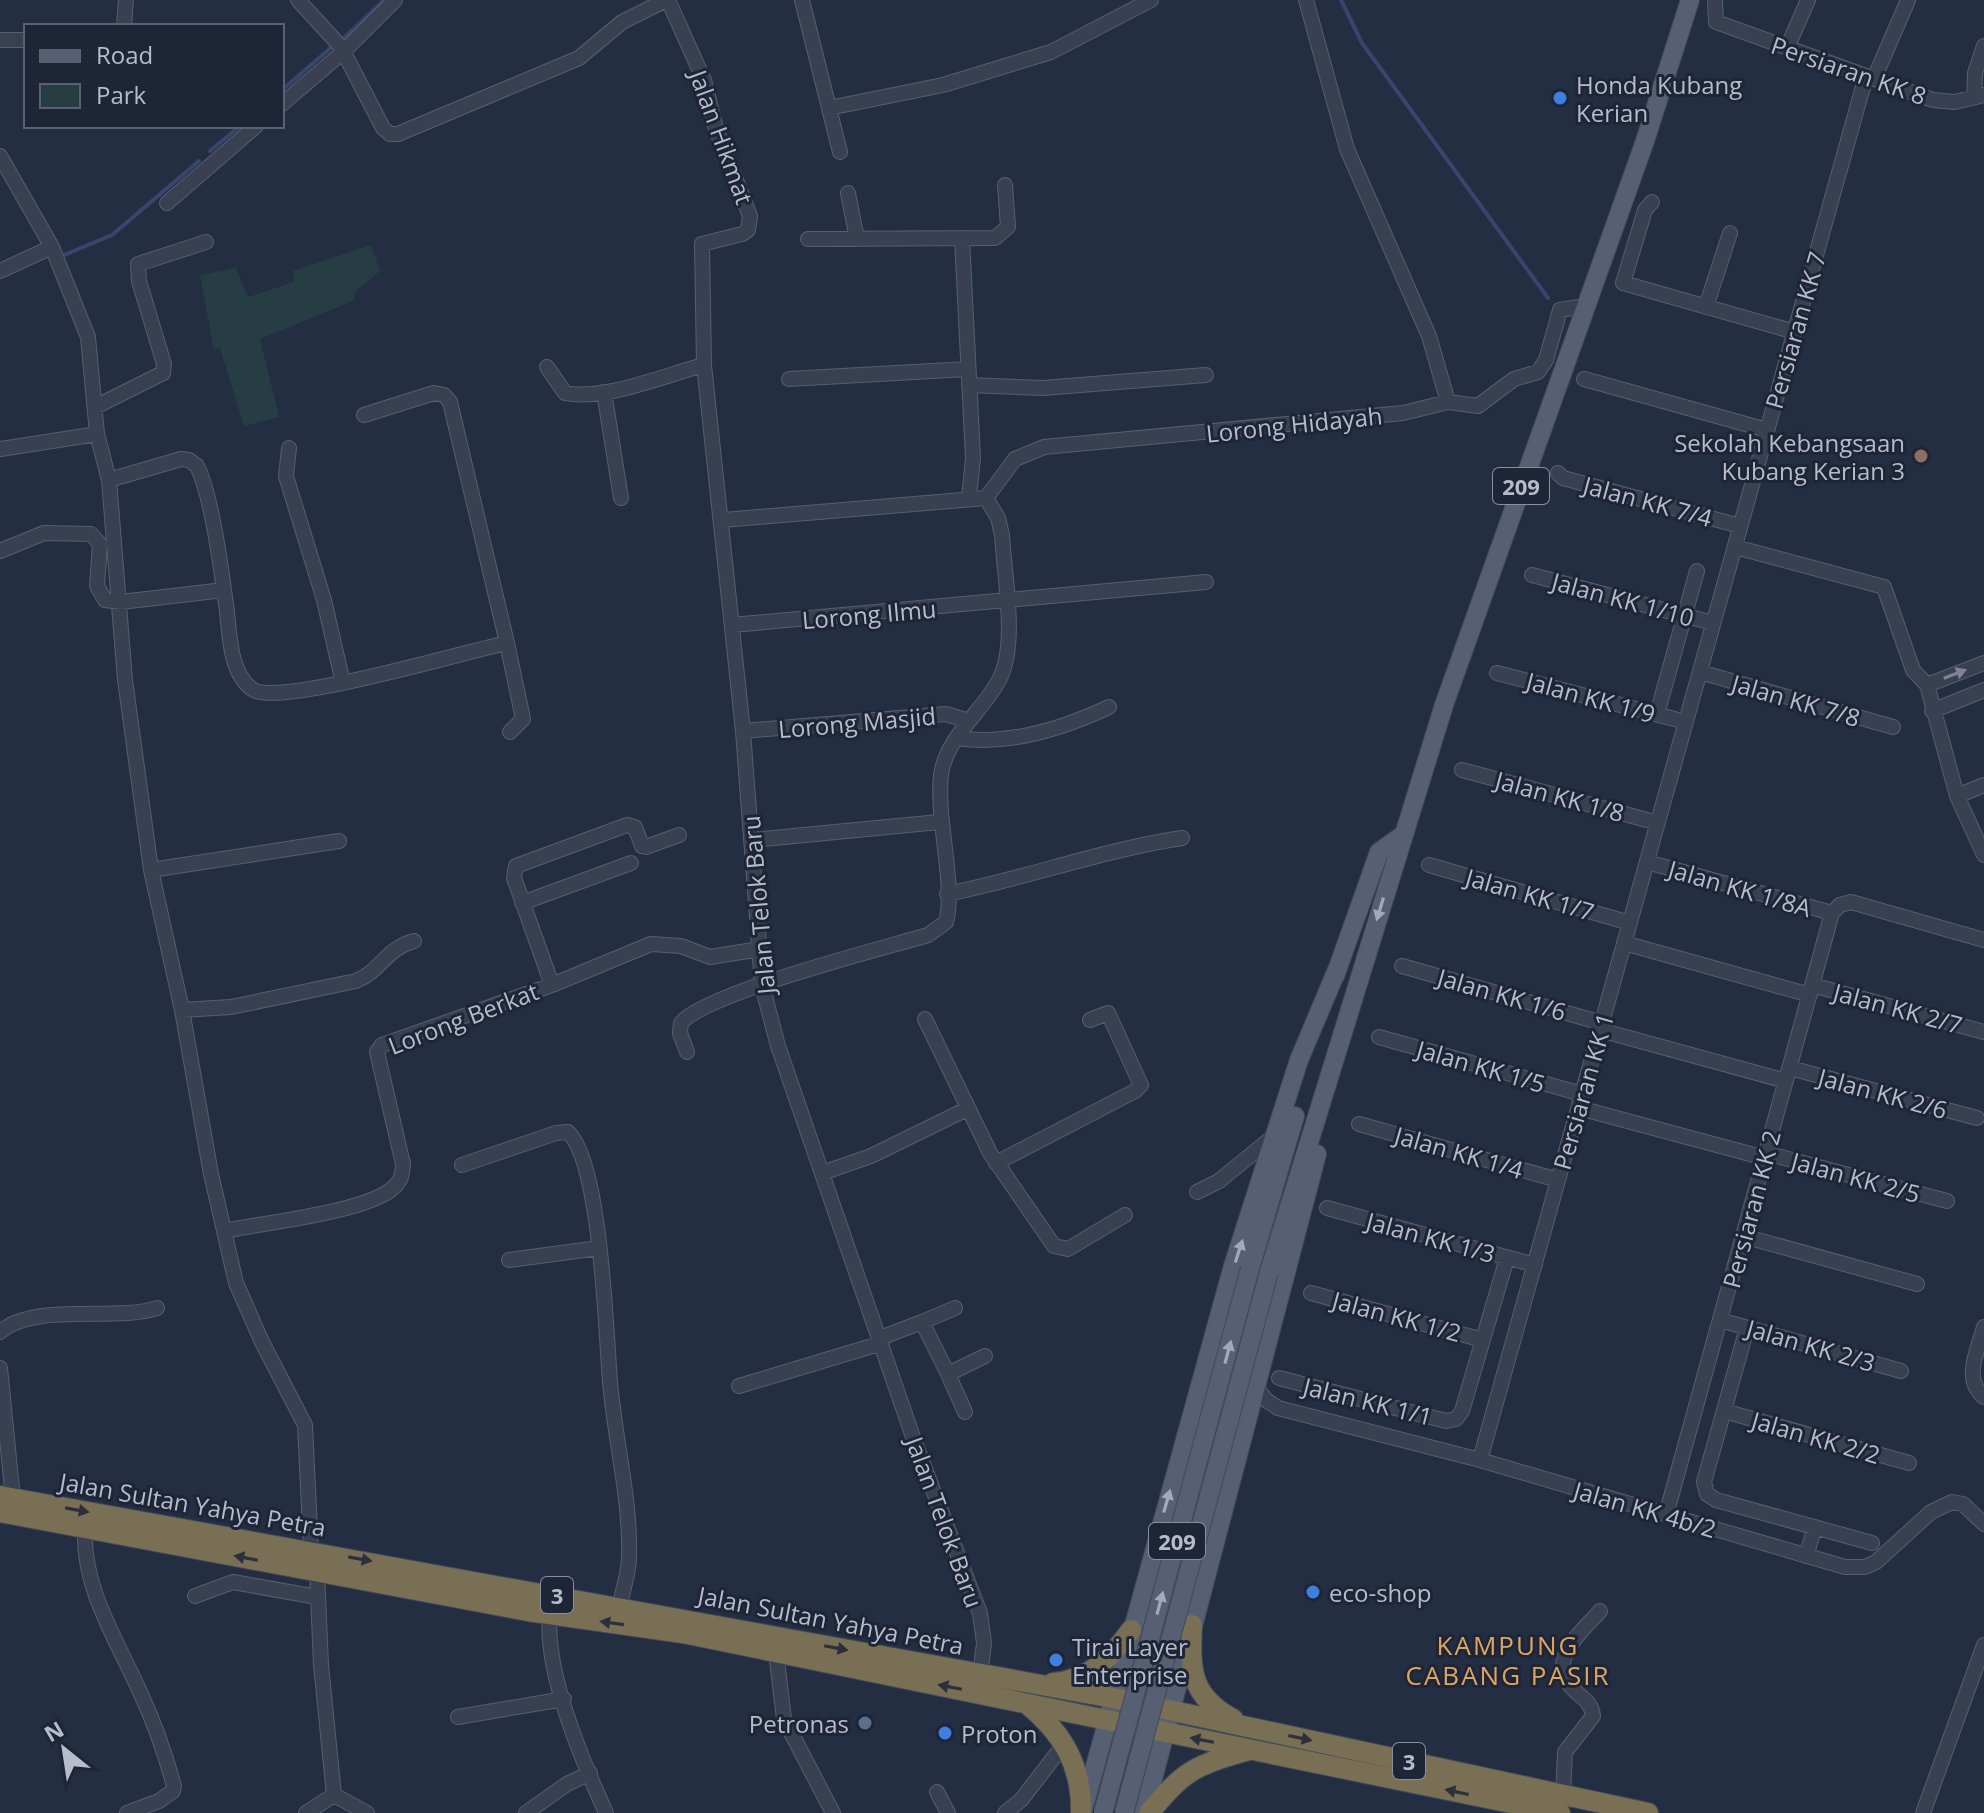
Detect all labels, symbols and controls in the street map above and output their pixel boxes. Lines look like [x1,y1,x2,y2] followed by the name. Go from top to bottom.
[24,24,284,128] legend
[1767,28,1931,112] street label: Persiaran KK 8
[96,38,153,71] text: Road
[682,63,762,209] street label: Jalan Hikmat
[1576,68,1742,129] place label: Honda Kubang Kerian
[96,78,147,111] text: Park
[1551,89,1569,107] marker: Honda Kubang Kerian
[1757,248,1833,412] street label: Persiaran KK 7
[1204,398,1384,450] street label: Lorong Hidayah
[1674,426,1905,487] place label: Sekolah Kebangsaan Kubang Kerian 3
[1912,447,1930,465] marker: Sekolah Kebangsaan Kubang Kerian 3
[1578,467,1716,534] street label: Jalan KK 7/4
[1493,468,1549,504] road number: 209
[1546,564,1698,634] street label: Jalan KK 1/10
[800,592,938,636] street label: Lorong Ilmu
[1521,663,1659,730] street label: Jalan KK 1/9
[1726,665,1864,734] street label: Jalan KK 7/8
[1943,667,1967,680] one-way arrow
[777,699,937,745] street label: Lorong Masjid
[1490,762,1628,829] street label: Jalan KK 1/8
[734,814,782,998] street label: Jalan Telok Baru
[1663,851,1816,924] street label: Jalan KK 1/8A
[1460,859,1598,928] street label: Jalan KK 1/7
[1373,897,1385,921] one-way arrow
[1432,959,1570,1028] street label: Jalan KK 1/6
[383,974,543,1062] street label: Lorong Berkat
[1828,974,1966,1041] street label: Jalan KK 2/7
[1545,1009,1621,1173] street label: Persiaran KK 1
[1411,1031,1549,1100] street label: Jalan KK 1/5
[1813,1059,1951,1126] street label: Jalan KK 2/6
[1389,1117,1527,1186] street label: Jalan KK 1/4
[1714,1126,1788,1292] street label: Persiaran KK 2
[1786,1143,1924,1210] street label: Jalan KK 2/5
[1361,1203,1499,1270] street label: Jalan KK 1/3
[1233,1239,1245,1263] one-way arrow
[1327,1282,1465,1349] street label: Jalan KK 1/2
[1741,1310,1879,1379] street label: Jalan KK 2/3
[1222,1339,1235,1363] one-way arrow
[1298,1369,1436,1433] street label: Jalan KK 1/1
[1746,1402,1884,1471] street label: Jalan KK 2/2
[898,1430,991,1612] street label: Jalan Telok Baru
[55,1464,329,1544] street label: Jalan Sultan Yahya Petra
[1568,1472,1720,1545] street label: Jalan KK 4b/2
[1162,1488,1174,1513] one-way arrow
[65,1504,90,1516] one-way arrow
[1149,1523,1205,1559] road number: 209
[233,1551,258,1564] one-way arrow
[348,1554,373,1566] one-way arrow
[1329,1576,1431,1609] place label: eco-shop
[541,1577,573,1613] road number: 3
[694,1578,966,1662] street label: Jalan Sultan Yahya Petra
[1304,1583,1322,1601] marker: eco-shop
[1154,1590,1167,1614] one-way arrow
[599,1616,624,1629] one-way arrow
[1406,1627,1610,1693] district label: KAMPUNG CABANG PASIR
[1072,1630,1188,1691] place label: Tirai Layer Enterprise
[824,1642,849,1654] one-way arrow
[1047,1651,1065,1669] marker: Tirai Layer Enterprise
[937,1681,962,1693] one-way arrow
[749,1707,849,1740] place label: Petronas
[24,1709,104,1789] north arrow
[38,1713,69,1748] text: N
[856,1714,874,1732] marker: Petronas
[961,1717,1037,1750] place label: Proton
[936,1724,954,1742] marker: Proton
[1288,1732,1313,1745] one-way arrow
[1189,1733,1214,1745] one-way arrow
[1393,1743,1425,1779] road number: 3
[1444,1785,1469,1798] one-way arrow

